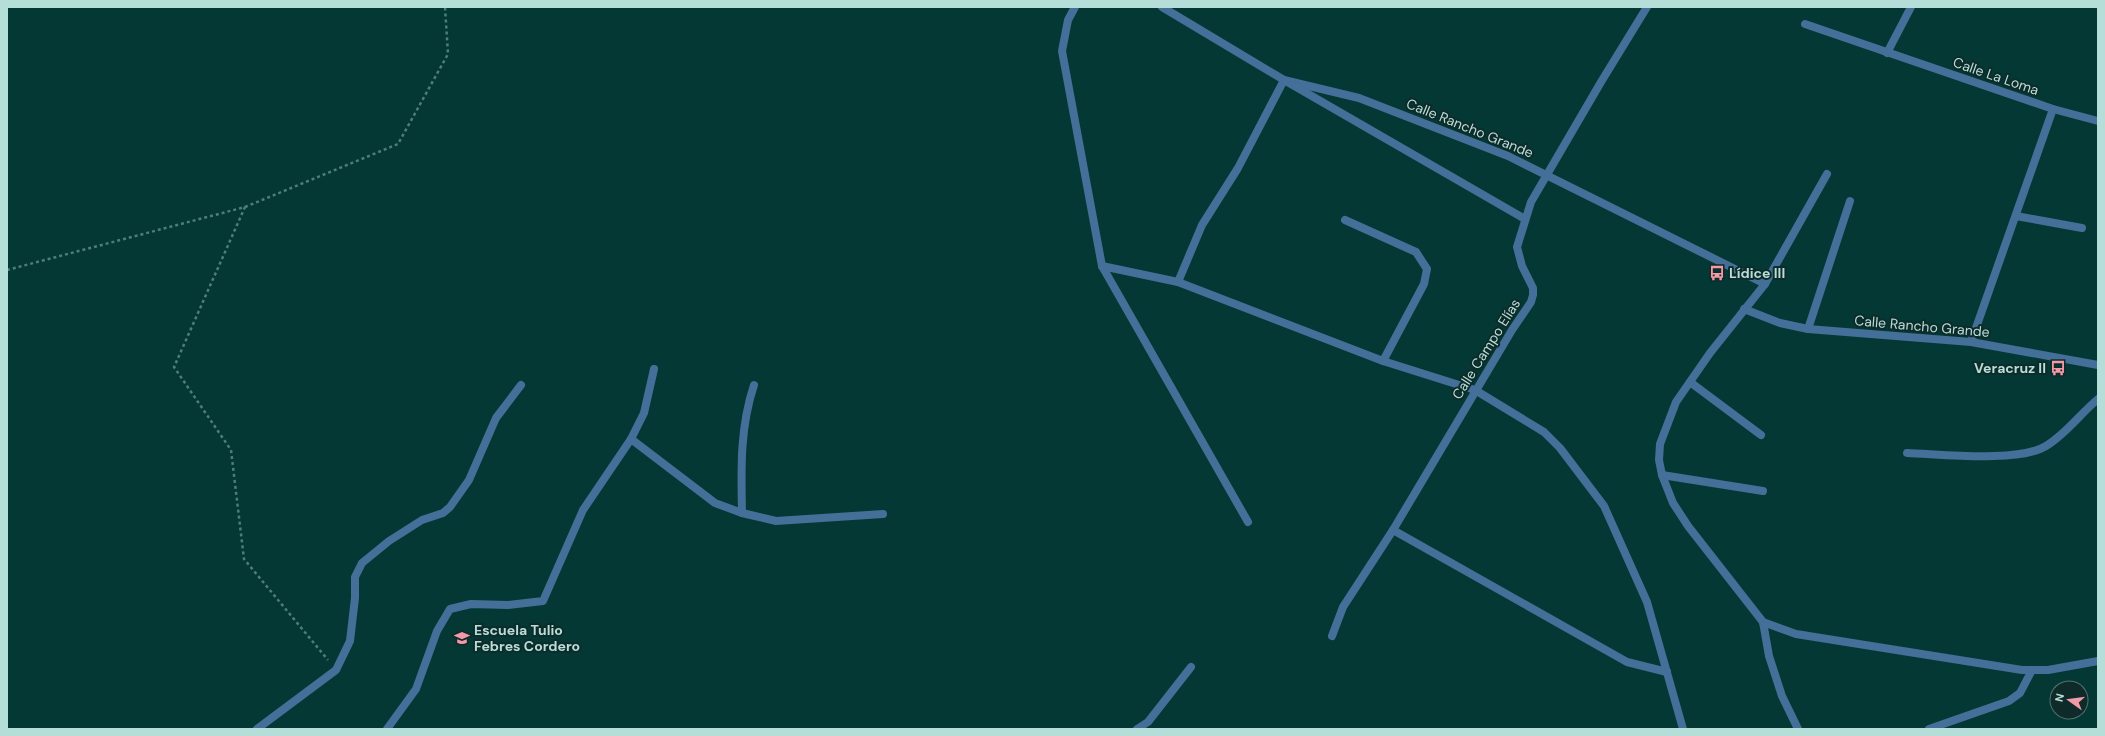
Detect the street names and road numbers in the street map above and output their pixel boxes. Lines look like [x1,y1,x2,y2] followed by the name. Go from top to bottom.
[1951,53,2041,99] street label: Calle La Loma
[1404,94,1536,162] street label: Calle Rancho Grande
[1448,295,1524,403] street label: Calle Campo Elías
[1854,311,1990,341] street label: Calle Rancho Grande

